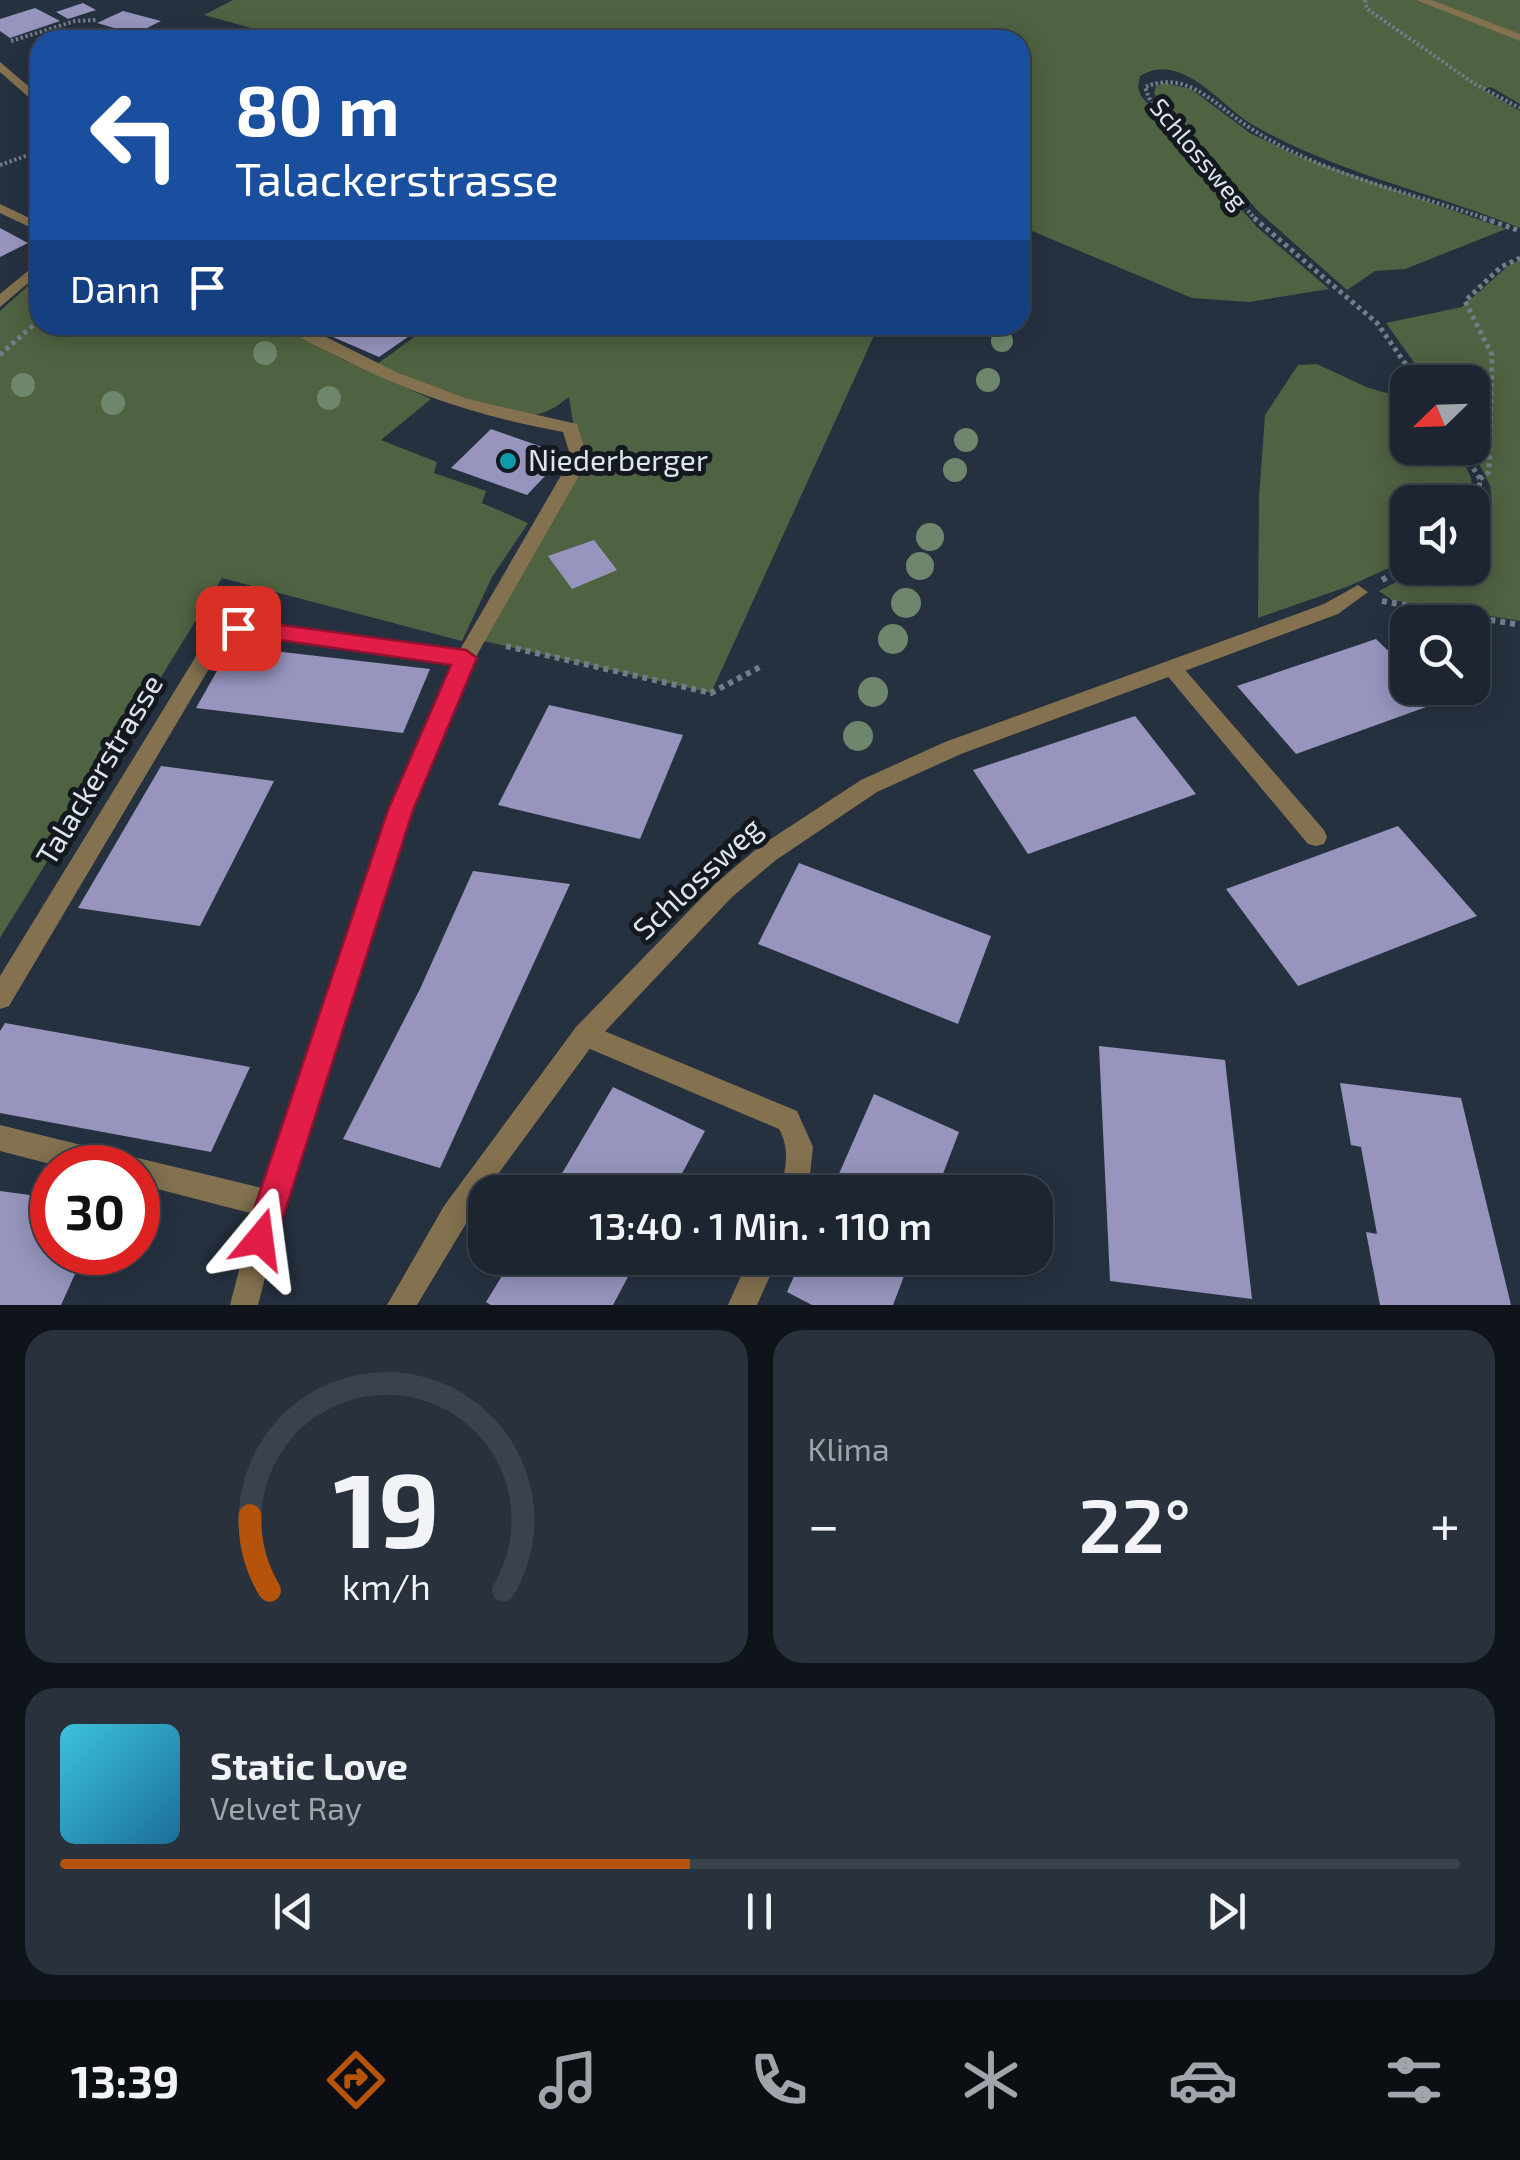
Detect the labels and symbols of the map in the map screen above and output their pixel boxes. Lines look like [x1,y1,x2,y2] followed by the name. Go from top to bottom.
[1145,92,1255,215] street label: Schlossweg
[1390,365,1490,465] north arrow
[528,441,708,477] place label: Niederberger
[497,450,519,472] marker: Niederberger
[196,586,281,671] pin
[27,667,169,871] street label: Talackerstrasse
[625,809,769,946] street label: Schlossweg
[30,1145,160,1275] speed limit sign: 30
[208,1187,312,1291] position arrow

